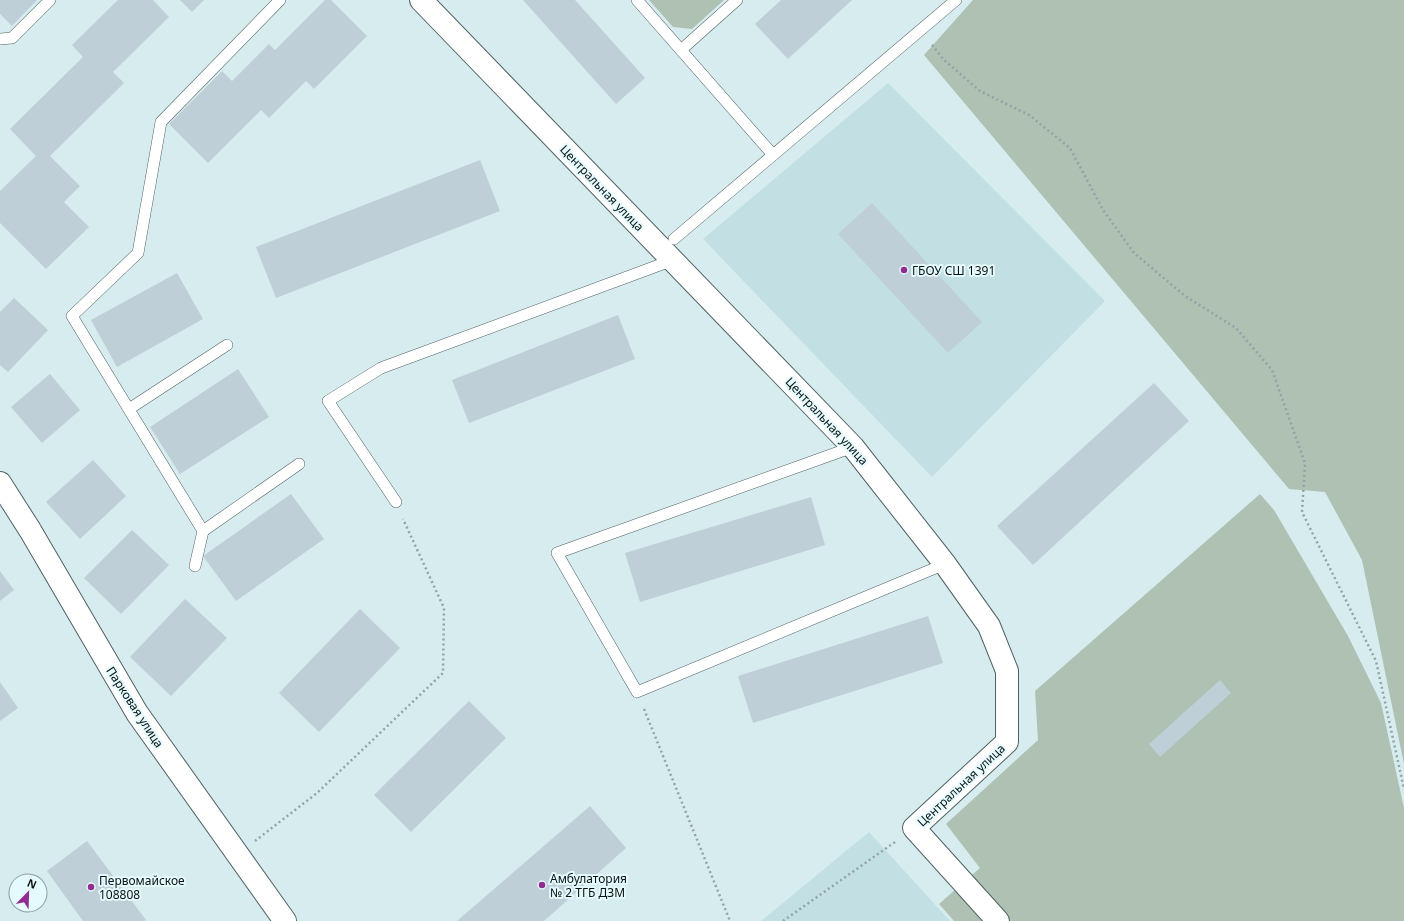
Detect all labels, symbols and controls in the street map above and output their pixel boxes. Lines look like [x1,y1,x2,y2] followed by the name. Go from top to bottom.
[556,141,648,235] street label: Центральная улица
[912,262,995,279] place label: ГБОУ СШ 1391
[899,265,909,275] marker: ГБОУ СШ 1391
[782,373,872,469] street label: Центральная улица
[102,663,168,751] street label: Парковая улица
[913,740,1009,830] street label: Центральная улица
[550,870,627,901] place label: Амбулатория № 2 ТГБ ДЗМ
[99,872,185,903] place label: Первомайское 108808
[8,873,48,913] north arrow
[25,875,39,892] text: N
[537,880,547,890] marker: Амбулатория № 2 ТГБ ДЗМ
[86,882,96,892] marker: Первомайское 108808

